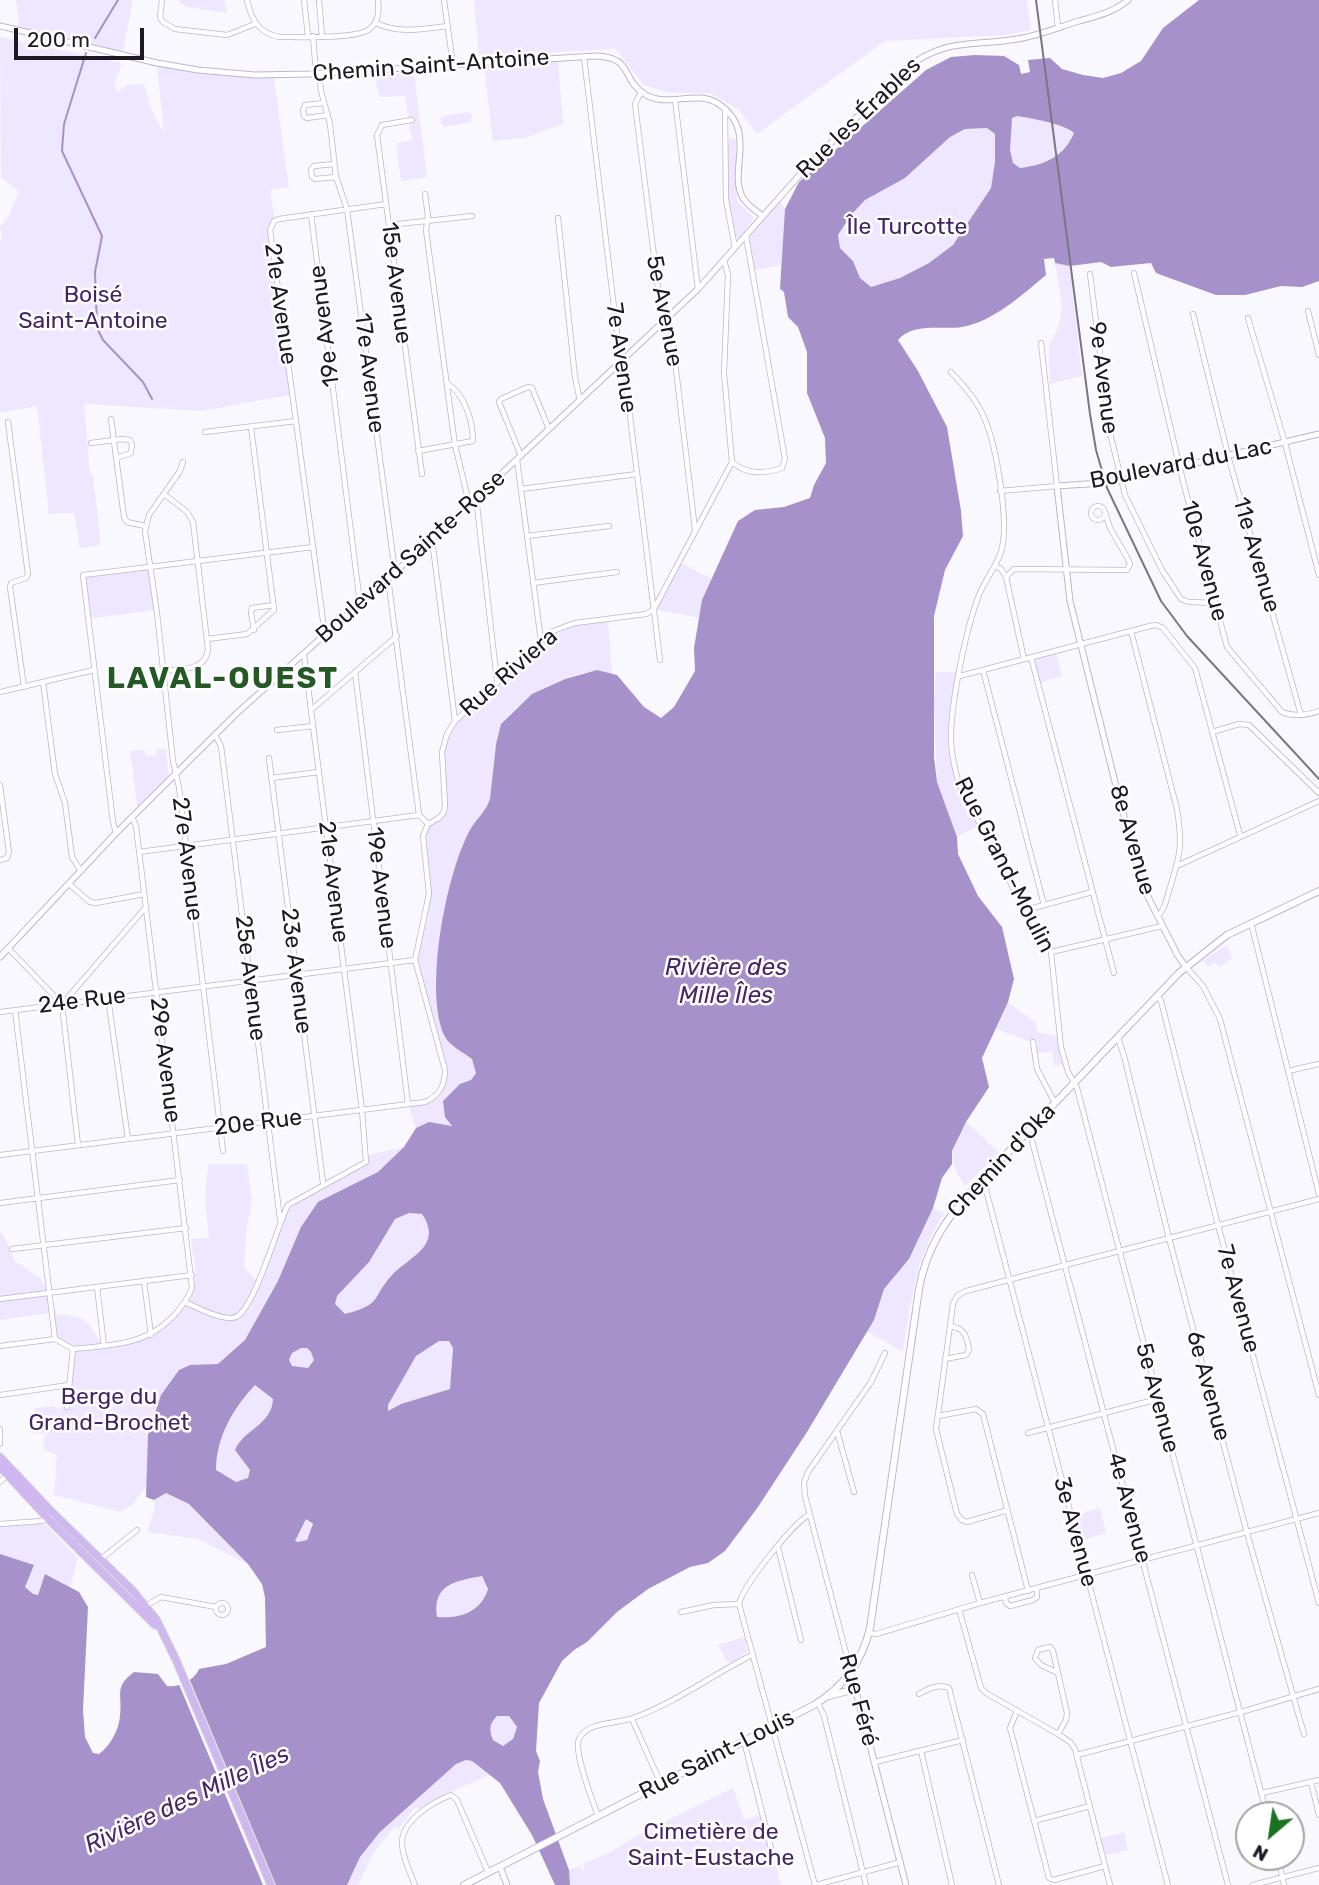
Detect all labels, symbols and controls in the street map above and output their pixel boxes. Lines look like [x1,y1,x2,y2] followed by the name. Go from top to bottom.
[18,14,147,58] scale bar
[27,27,90,52] text: 200 m
[312,44,550,88] street label: Chemin Saint-Antoine
[791,52,927,184] street label: Rue les Érables
[847,213,967,241] park label: Île Turcotte
[375,220,417,346] street label: 15e Avenue
[258,241,302,367] street label: 21e Avenue
[640,253,688,369] street label: 5e Avenue
[304,263,346,389] street label: 19e Avenue
[18,281,168,335] park label: Boisé Saint-Antoine
[600,301,642,415] street label: 7e Avenue
[348,311,390,435] street label: 17e Avenue
[1082,320,1124,436] street label: 9e Avenue
[1088,433,1274,495] street label: Boulevard du Lac
[311,465,511,649] street label: Boulevard Sainte-Rose
[1226,494,1286,616] street label: 11e Avenue
[1175,498,1233,624] street label: 10e Avenue
[454,623,564,723] street label: Rue Riviera
[108,661,338,697] district label: LAVAL-OUEST
[948,773,1060,957] street label: Rue Grand-Moulin
[1103,782,1161,898] street label: 8e Avenue
[166,796,208,922] street label: 27e Avenue
[312,820,354,944] street label: 21e Avenue
[360,825,402,951] street label: 19e Avenue
[275,907,317,1035] street label: 23e Avenue
[229,914,271,1042] street label: 25e Avenue
[665,954,787,1010] water label: Rivière des Mille Îles
[37,982,127,1020] street label: 24e Rue
[144,996,186,1124] street label: 29e Avenue
[942,1098,1062,1224] street label: Chemin d'Oka
[212,1104,304,1142] street label: 20e Rue
[1210,1242,1266,1356] street label: 7e Avenue
[1180,1328,1236,1444] street label: 6e Avenue
[1129,1340,1185,1456] street label: 5e Avenue
[28,1383,190,1437] park label: Berge du Grand-Brochet
[1101,1450,1157,1566] street label: 4e Avenue
[1047,1474,1103,1590] street label: 3e Avenue
[832,1651,884,1749] street label: Rue Féré
[635,1704,799,1806] street label: Rue Saint-Louis
[80,1740,294,1860] water label: Rivière des Mille Îles
[1235,1801,1305,1871] north arrow
[628,1818,794,1872] park label: Cimetière de Saint-Eustache
[1249,1840,1272,1866] text: N

